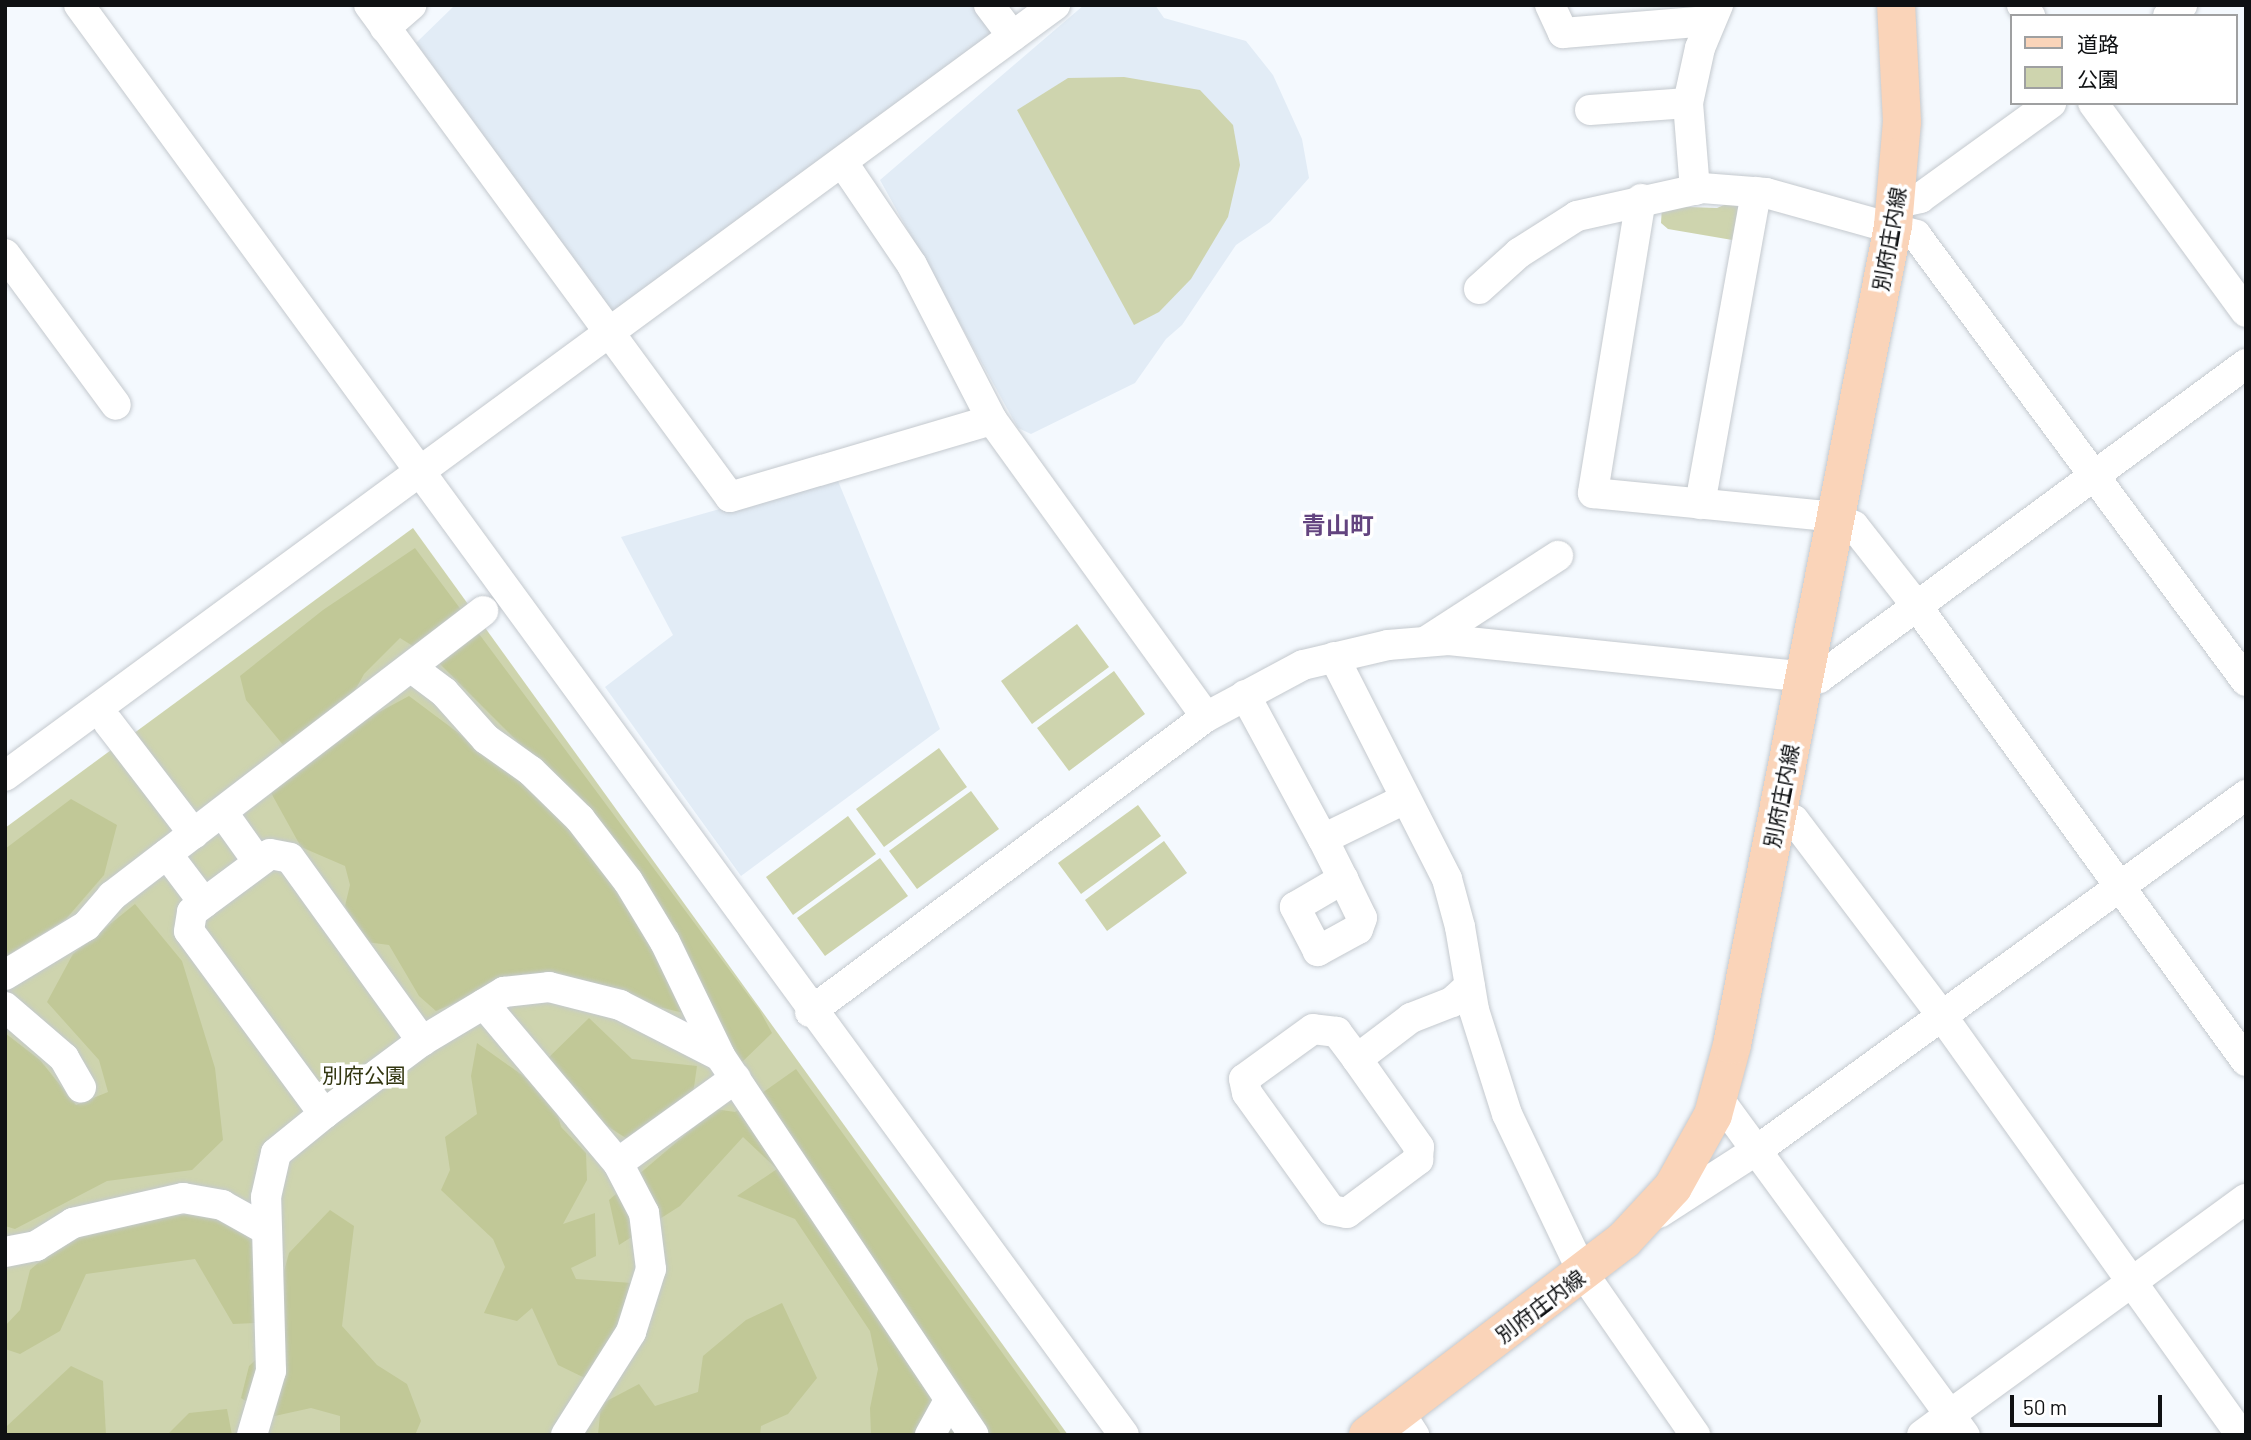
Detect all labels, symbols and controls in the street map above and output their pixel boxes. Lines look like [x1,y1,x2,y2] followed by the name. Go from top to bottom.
[2010,14,2237,105] legend
[2077,31,2119,56] text: 道路
[2077,66,2119,91] text: 公園
[1867,185,1911,293] street label: 別府庄内線
[1302,511,1374,539] district label: 青山町
[1759,742,1803,850] street label: 別府庄内線
[322,1062,406,1088] park label: 別府公園
[1490,1264,1590,1348] street label: 別府庄内線
[2013,1380,2165,1424] scale bar
[2023,1394,2067,1419] text: 50 m

